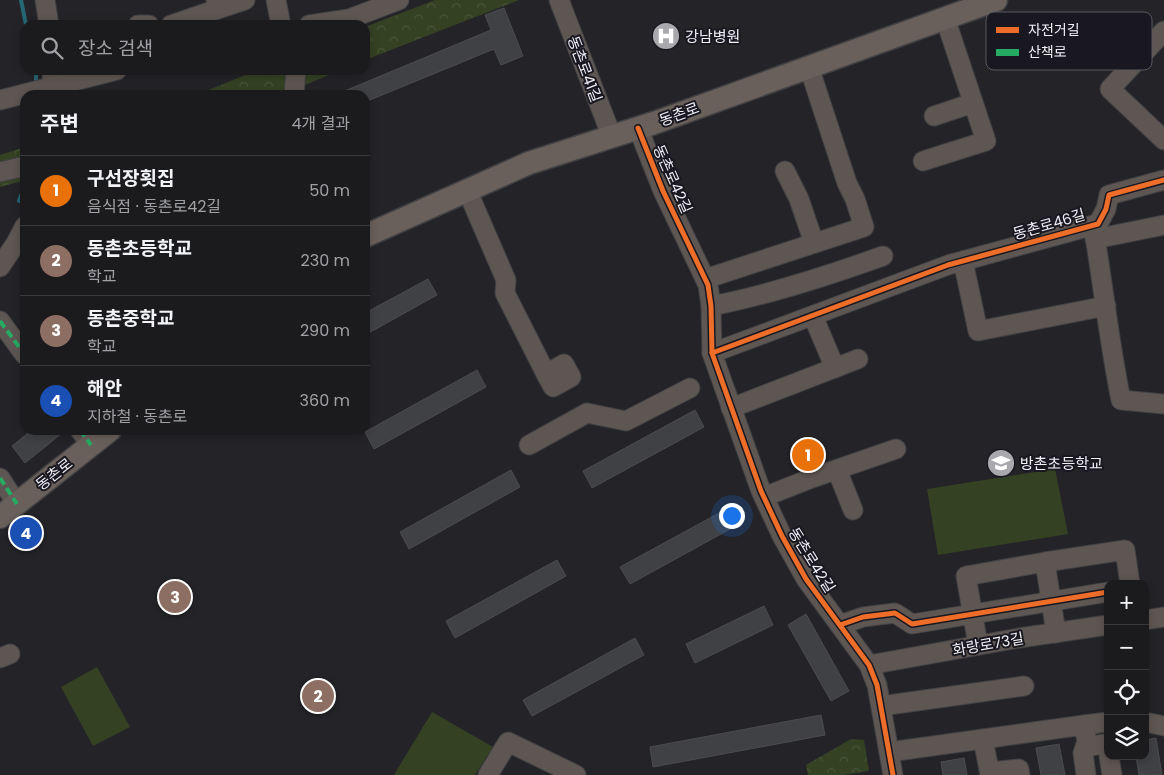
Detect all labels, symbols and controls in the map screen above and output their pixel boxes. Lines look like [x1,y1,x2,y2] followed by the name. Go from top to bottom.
[986,12,1152,70] legend
[20,20,370,75] search box
[1028,20,1080,40] text: 자전거길
[651,21,681,51] hospital icon: 강남병원
[685,26,740,47] place label: 강남병원
[563,33,607,105] street label: 동촌로41길
[38,34,66,62] icon: search
[78,35,153,62] text: 장소 검색
[1028,42,1067,62] text: 산책로
[656,97,702,131] street label: 동촌로
[40,109,79,138] text: 주변
[292,112,350,135] text: 4개 결과
[649,141,697,217] street label: 동촌로42길
[87,165,174,192] text: 구선장횟집
[53,179,59,202] text: 1
[309,179,350,202] text: 50 m
[87,195,221,218] text: 음식점 · 동촌로42길
[1010,204,1088,244] street label: 동촌로46길
[87,235,192,262] text: 동촌초등학교
[51,249,61,272] text: 2
[301,249,350,272] text: 230 m
[87,265,116,288] text: 학교
[87,305,174,332] text: 동촌중학교
[51,319,61,342] text: 3
[300,319,350,342] text: 290 m
[87,335,116,358] text: 학교
[87,375,122,402] text: 해안
[51,389,61,412] text: 4
[300,389,350,412] text: 360 m
[87,405,187,428] text: 지하철 · 동촌로
[792,436,824,474] pin: 1
[986,448,1016,478] school or university icon: 방촌초등학교
[31,453,77,495] street label: 동촌로
[1020,453,1103,474] place label: 방촌초등학교
[719,503,745,529] your location
[10,514,42,552] pin: 4
[784,523,840,597] street label: 동촌로42길
[159,578,191,616] pin: 3
[1104,580,1149,760] map controls
[1104,580,1149,625] button: +
[1104,625,1149,670] button: −
[951,627,1025,661] street label: 화랑로73길
[1104,670,1149,715] button: locate
[302,677,334,715] pin: 2
[1104,715,1149,760] button: layers

